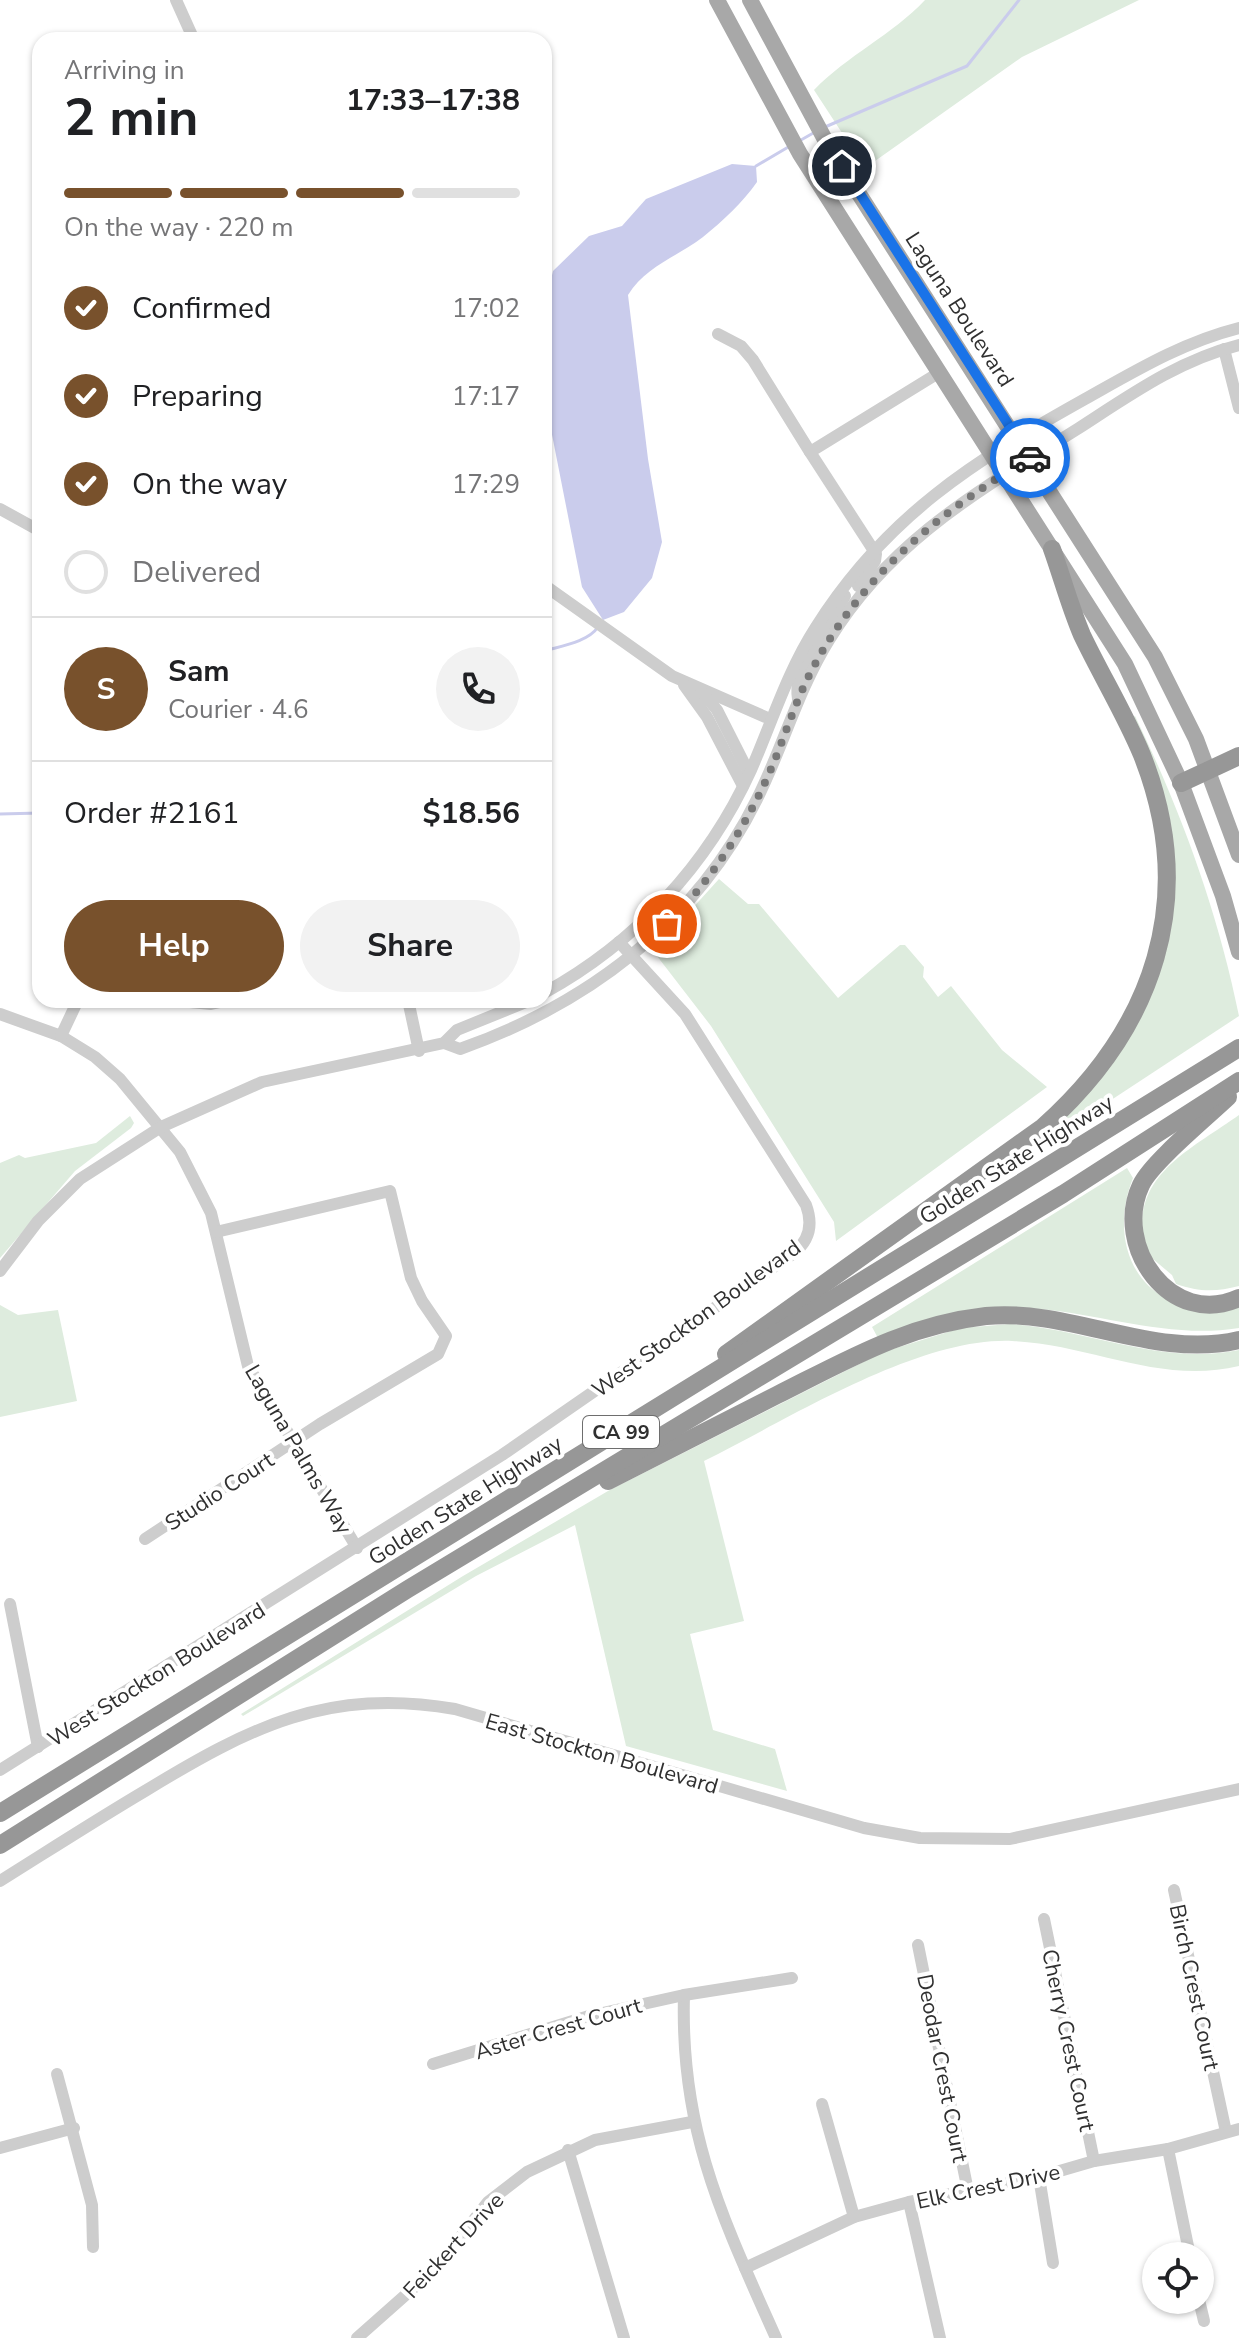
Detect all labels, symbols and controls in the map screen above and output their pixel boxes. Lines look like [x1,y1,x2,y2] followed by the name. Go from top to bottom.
[64,53,185,88] text: Arriving in
[346,80,520,121] text: 17:33–17:38
[64,82,199,153] text: 2 min
[808,132,876,200] pin
[820,144,864,188] icon: home
[64,210,293,245] text: On the way · 220 m
[898,226,1021,393] street label: Laguna Boulevard
[64,286,108,330] icon: check
[132,288,272,329] text: Confirmed
[452,291,520,326] text: 17:02
[64,374,108,418] icon: check
[132,376,263,417] text: Preparing
[452,379,520,414] text: 17:17
[990,418,1070,498] courier
[1008,436,1052,480] icon: car
[64,462,108,506] icon: check
[132,464,287,505] text: On the way
[452,467,520,502] text: 17:29
[132,552,261,593] text: Delivered
[436,647,520,731] button: phone
[168,651,230,692] text: Sam
[97,669,115,710] text: S
[168,692,309,727] text: Courier · 4.6
[64,793,239,834] text: Order #2161
[423,793,520,834] text: $18.56
[633,890,701,958] pin
[64,900,284,992] button: Help
[300,900,520,992] button: Share
[645,902,689,946] icon: bag
[914,1088,1120,1232] street label: Golden State Highway
[586,1233,807,1405] street label: West Stockton Boulevard
[237,1359,359,1540] street label: Laguna Palms Way
[583,1416,659,1448] road number: CA 99
[363,1429,569,1573] street label: Golden State Highway
[159,1445,280,1538] street label: Studio Court
[42,1596,271,1754] street label: West Stockton Boulevard
[482,1706,722,1802] street label: East Stockton Boulevard
[1162,1901,1226,2073] street label: Birch Crest Court
[1034,1947,1102,2134] street label: Cherry Crest Court
[909,1972,975,2165] street label: Deodar Crest Court
[471,1991,645,2067] street label: Aster Crest Court
[914,2157,1063,2217] street label: Elk Crest Drive
[397,2186,511,2305] street label: Feickert Drive
[1142,2242,1214,2314] map controls
[1142,2242,1214,2314] button: locate

